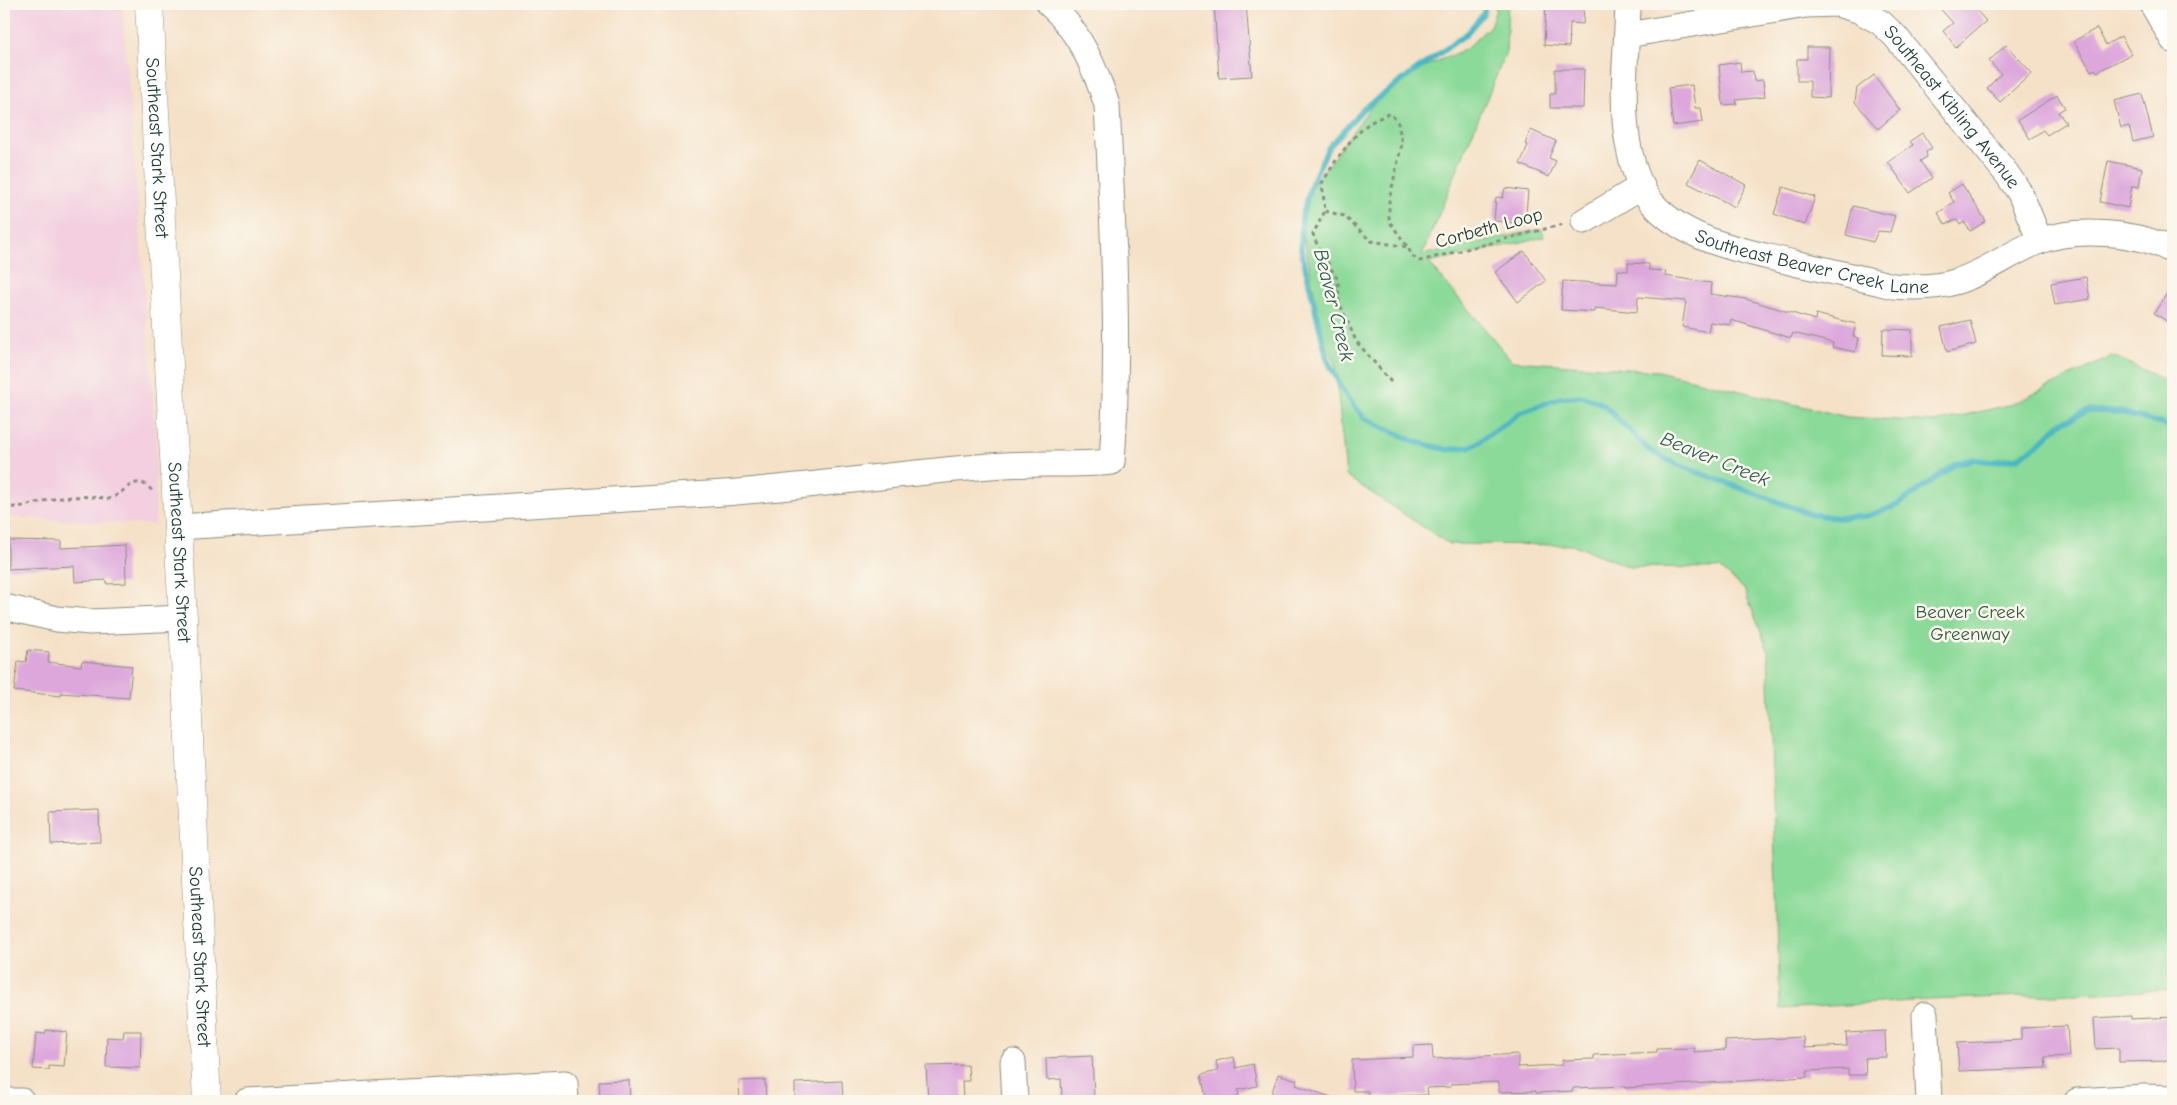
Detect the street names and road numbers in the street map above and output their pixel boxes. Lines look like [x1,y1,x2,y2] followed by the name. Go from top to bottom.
[1880,21,2025,193] street label: Southeast Kibling Avenue
[141,57,173,239] street label: Southeast Stark Street
[1433,203,1545,253] street label: Corbeth Loop
[1692,225,1929,298] street label: Southeast Beaver Creek Lane
[163,461,195,644] street label: Southeast Stark Street
[184,866,215,1048] street label: Southeast Stark Street

